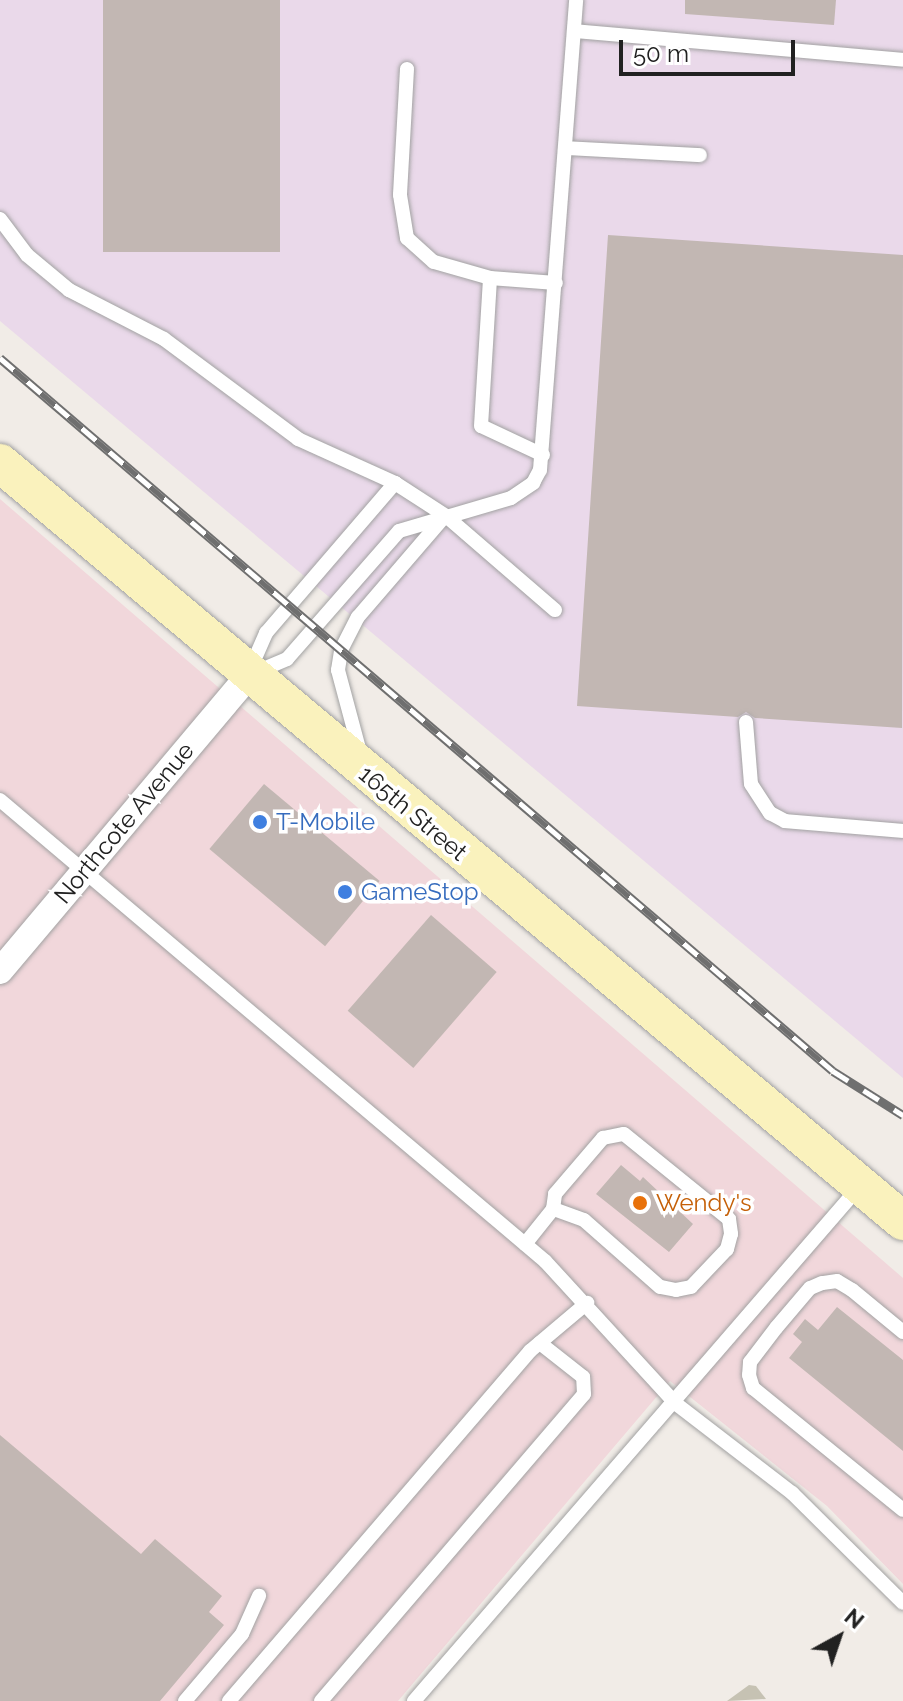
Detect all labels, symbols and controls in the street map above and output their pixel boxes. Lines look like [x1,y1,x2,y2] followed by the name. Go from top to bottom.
[623,24,799,74] scale bar
[633,39,689,68] text: 50 m
[48,736,200,910] street label: Northcote Avenue
[353,759,473,867] street label: 165th Street
[276,808,375,836] place label: T-Mobile
[251,813,269,831] marker: T-Mobile
[361,878,479,906] place label: GameStop
[336,883,354,901] marker: GameStop
[656,1189,752,1217] place label: Wendy's
[631,1194,649,1212] marker: Wendy's
[799,1597,879,1677] north arrow
[840,1603,869,1634] text: N

